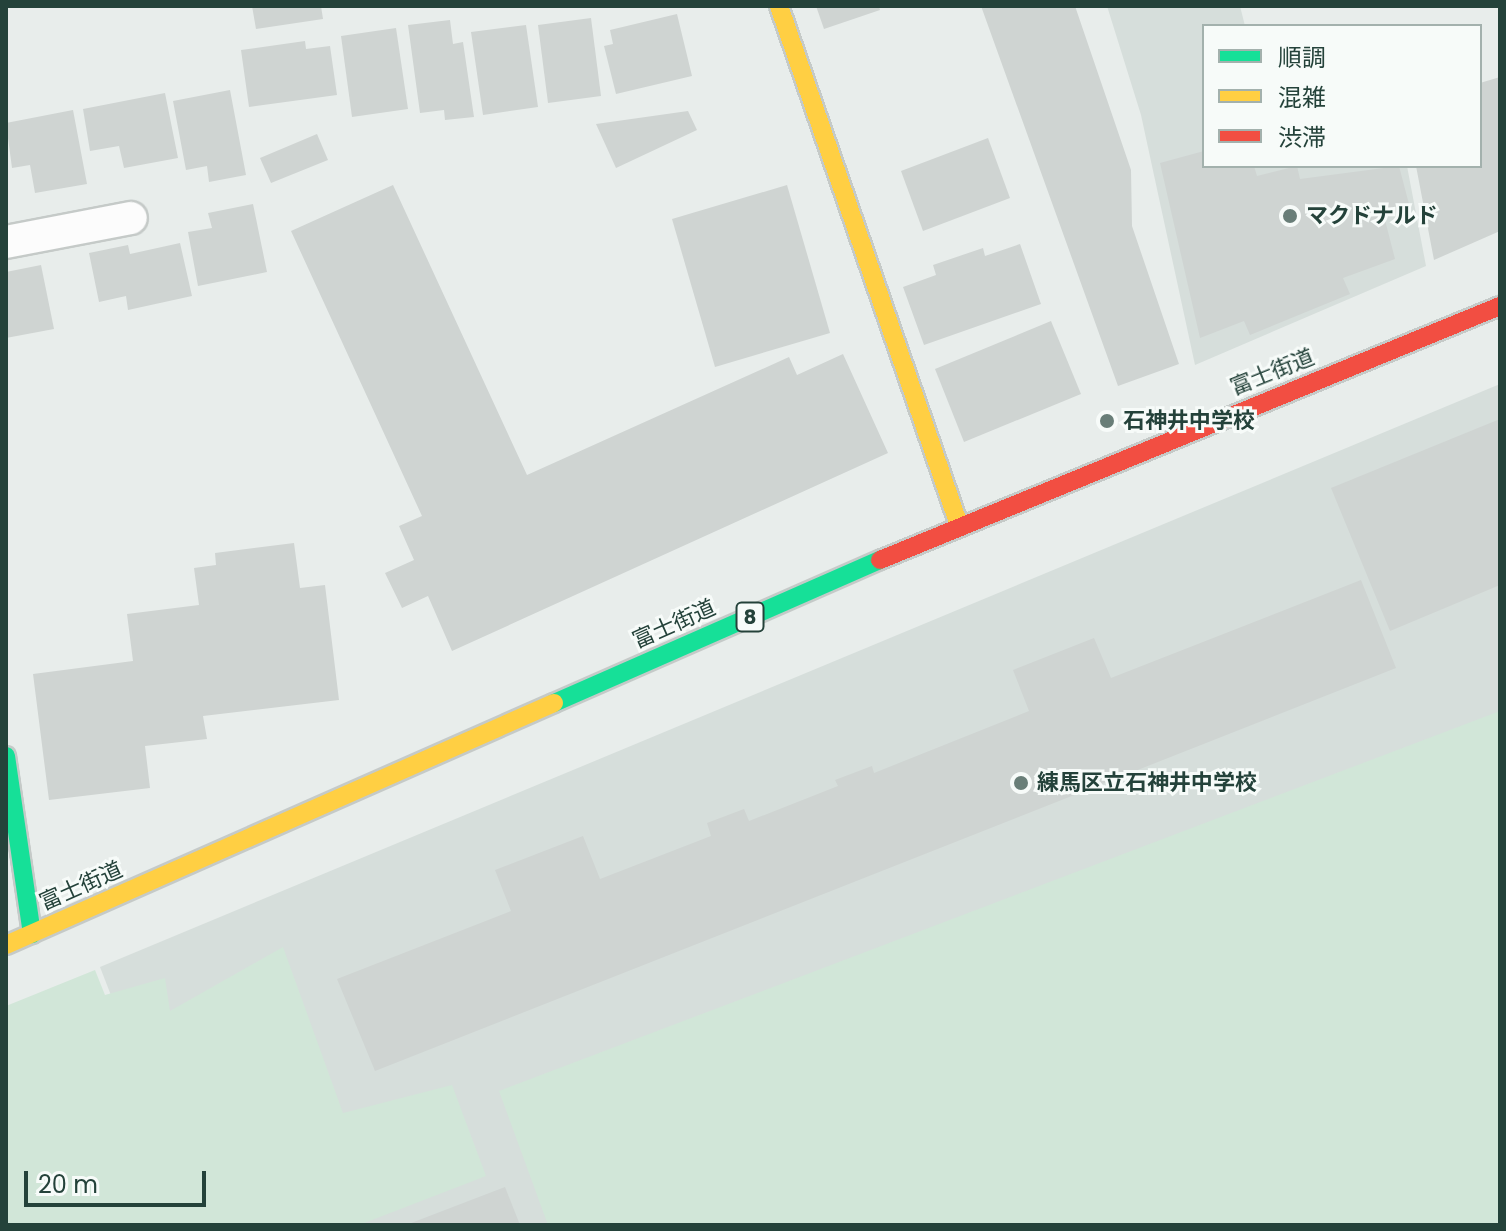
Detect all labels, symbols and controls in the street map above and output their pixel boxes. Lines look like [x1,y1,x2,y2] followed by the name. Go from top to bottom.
[1202,24,1482,168] legend
[1278,41,1326,74] text: 順調
[1278,81,1326,114] text: 混雑
[1278,121,1326,154] text: 渋滞
[1306,203,1438,229] place label: マクドナルド
[1281,207,1299,225] marker: マクドナルド
[1226,343,1318,401] street label: 富士街道
[1123,408,1255,434] place label: 石神井中学校
[1098,412,1116,430] marker: 石神井中学校
[628,594,720,654] street label: 富士街道
[734,601,766,633] road number: 8
[1037,770,1257,796] place label: 練馬区立石神井中学校
[1012,774,1030,792] marker: 練馬区立石神井中学校
[35,856,127,916] street label: 富士街道
[28,1155,210,1205] scale bar
[38,1168,98,1201] text: 20 m

